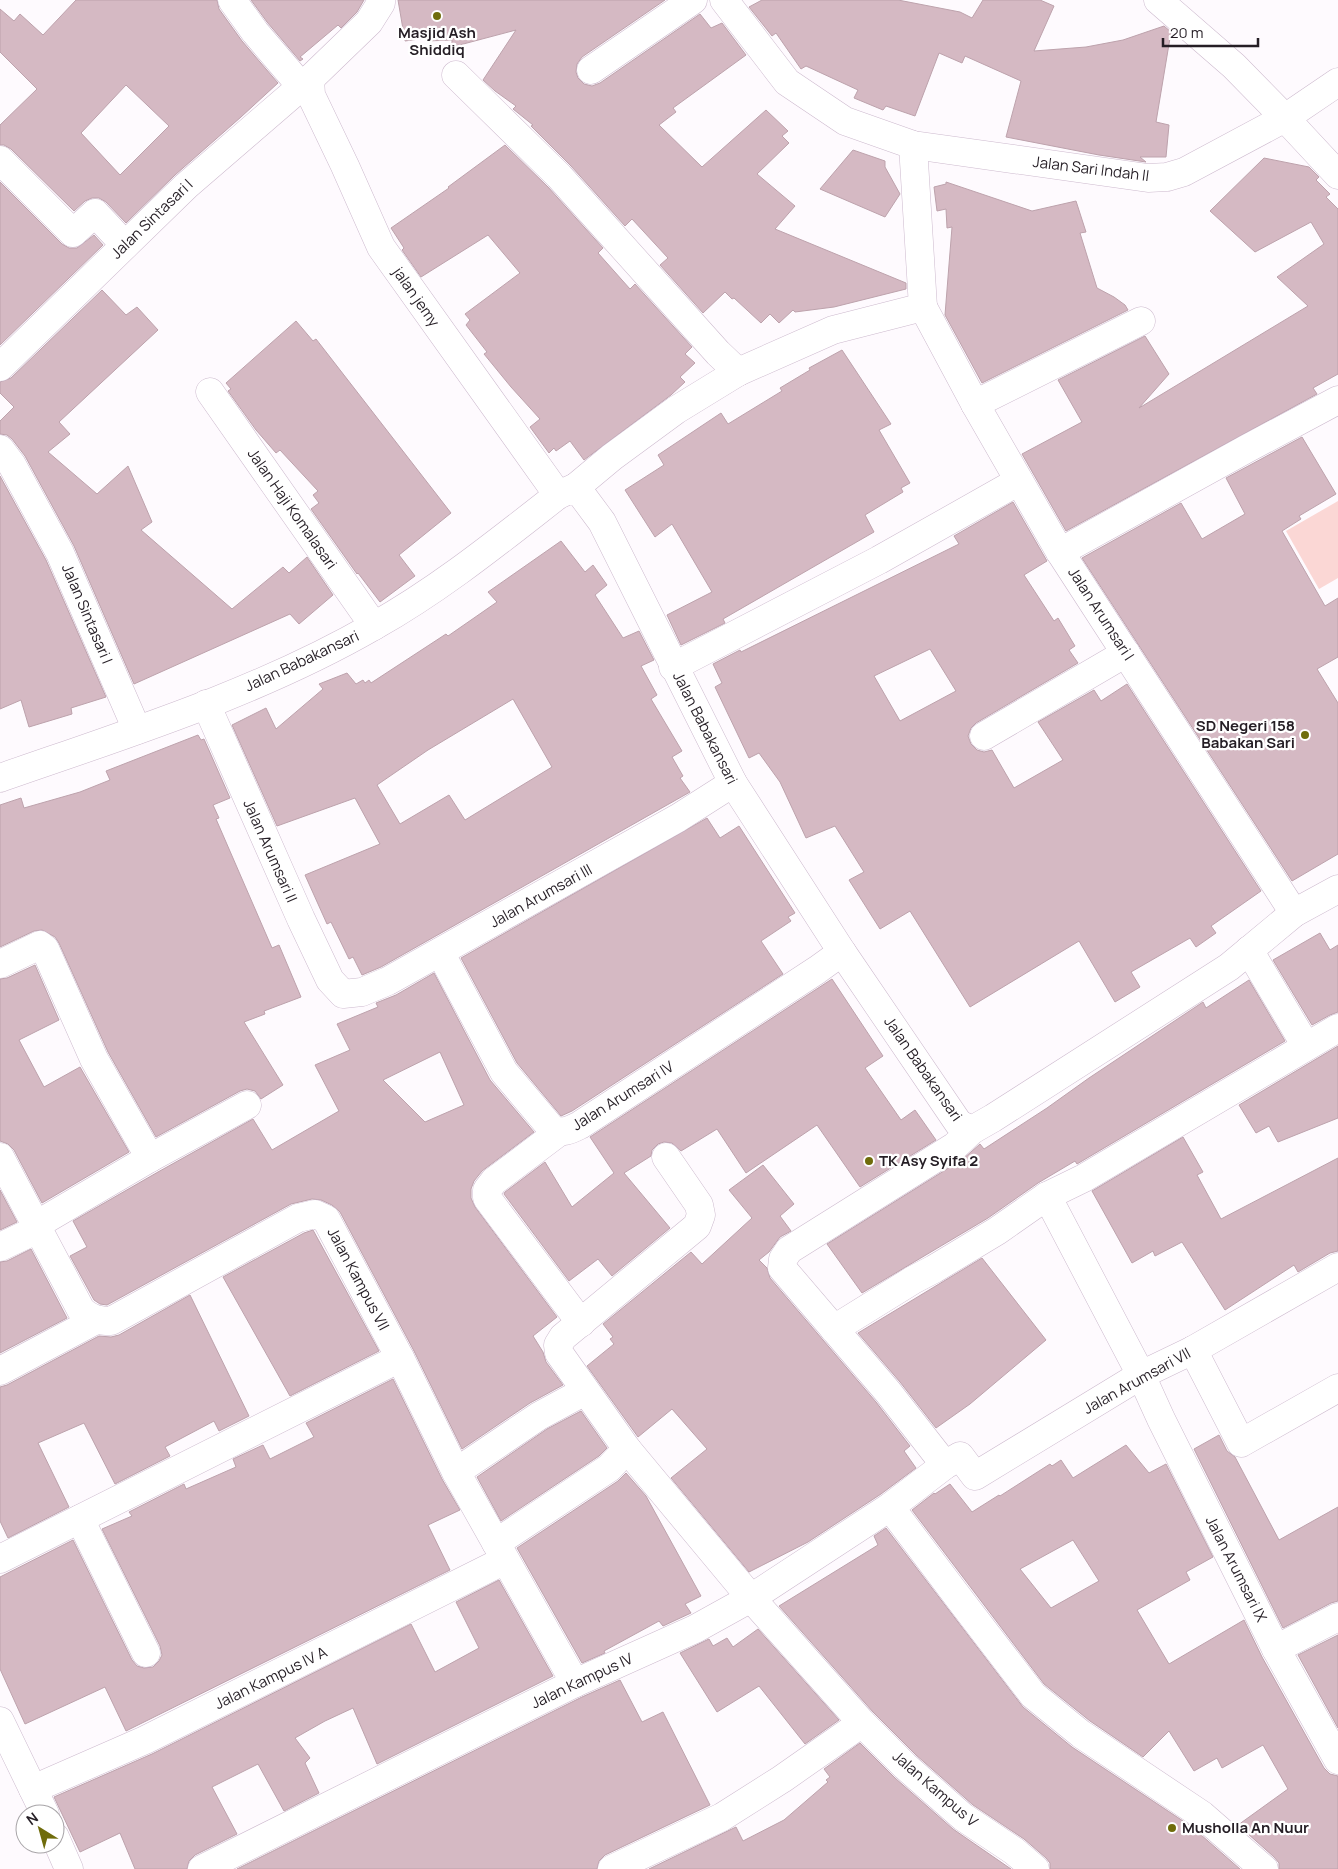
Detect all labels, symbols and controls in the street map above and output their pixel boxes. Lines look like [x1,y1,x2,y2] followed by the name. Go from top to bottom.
[431,10,443,22] marker: Masjid Ash Shiddiq
[1163,15,1258,47] scale bar
[398,22,476,60] place label: Masjid Ash Shiddiq
[1170,22,1203,43] text: 20 m
[1032,151,1150,186] street label: Jalan Sari Indah II
[106,174,197,263] street label: Jalan Sintasari I
[388,262,445,331] street label: jalan jemy
[243,444,342,573] street label: Jalan Haji Komalasari
[57,561,118,667] street label: Jalan Sintasari I
[1063,563,1139,664] street label: Jalan Arumsari I
[241,625,362,696] street label: Jalan Babakansari
[668,668,743,788] street label: Jalan Babakansari
[1196,715,1295,753] place label: SD Negeri 158 Babakan Sari
[1299,729,1311,741] marker: SD Negeri 158 Babakan Sari
[238,796,303,906] street label: Jalan Arumsari II
[486,859,596,932] street label: Jalan Arumsari III
[879,1012,967,1125] street label: Jalan Babakansari
[568,1056,678,1135] street label: Jalan Arumsari IV
[879,1150,978,1171] place label: TK Asy Syifa 2
[863,1155,875,1167] marker: TK Asy Syifa 2
[322,1224,394,1334] street label: Jalan Kampus VII
[1079,1342,1194,1419] street label: Jalan Arumsari VII
[1201,1512,1272,1625] street label: Jalan Arumsari IX
[211,1641,331,1714] street label: Jalan Kampus IV A
[527,1648,636,1713] street label: Jalan Kampus IV
[888,1746,982,1832] street label: Jalan Kampus V
[15,1804,65,1854] north arrow
[22,1808,42,1829] text: N
[1182,1817,1309,1838] place label: Musholla An Nuur
[1166,1822,1178,1834] marker: Musholla An Nuur

